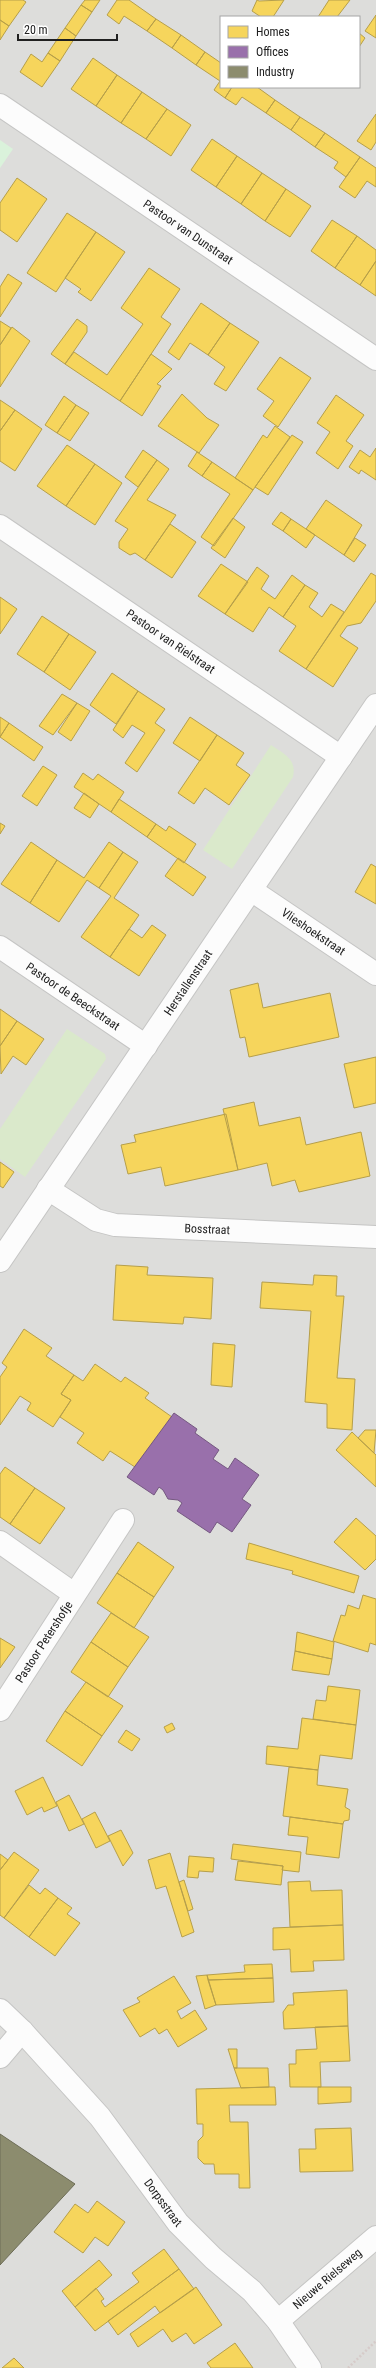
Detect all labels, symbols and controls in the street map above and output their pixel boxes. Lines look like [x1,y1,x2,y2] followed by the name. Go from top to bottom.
[18,16,117,42] scale bar
[220,16,360,88] legend
[24,23,48,37] text: 20 m
[256,25,290,39] text: Homes
[256,45,289,59] text: Offices
[256,65,294,79] text: Industry
[141,197,236,268] street label: Pastoor van Dunstraat
[123,607,218,677] street label: Pastoor van Rielstraat
[279,905,348,958] street label: Vlieshoekstraat
[161,947,216,1018] street label: Herstallenstraat
[23,960,123,1033] street label: Pastoor de Beeckstraat
[184,1221,231,1237] street label: Bosstraat
[13,1598,76,1685] street label: Pastoor Petershofje
[141,2176,185,2230] street label: Dorpsstraat
[290,2245,365,2312] street label: Nieuwe Rielseweg

